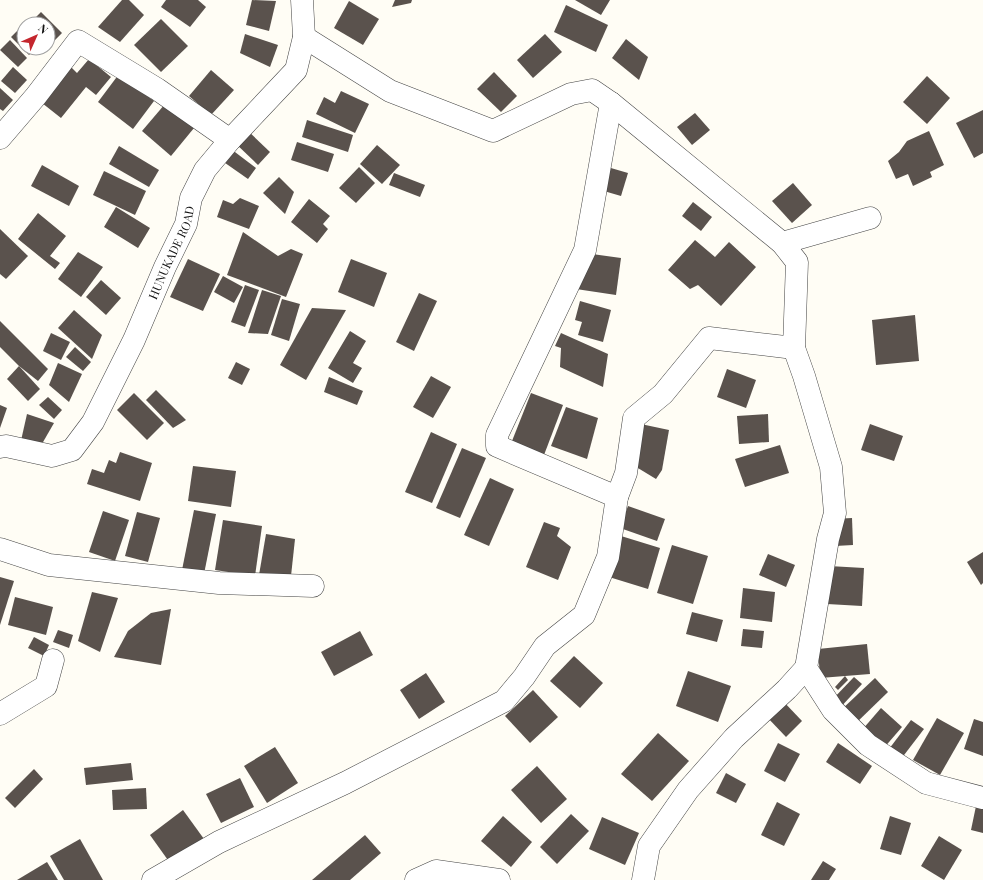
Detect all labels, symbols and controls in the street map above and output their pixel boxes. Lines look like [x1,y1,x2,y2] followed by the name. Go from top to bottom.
[16,16,56,56] north arrow
[35,20,52,37] text: N
[144,204,197,302] street label: HUNUKADE ROAD

